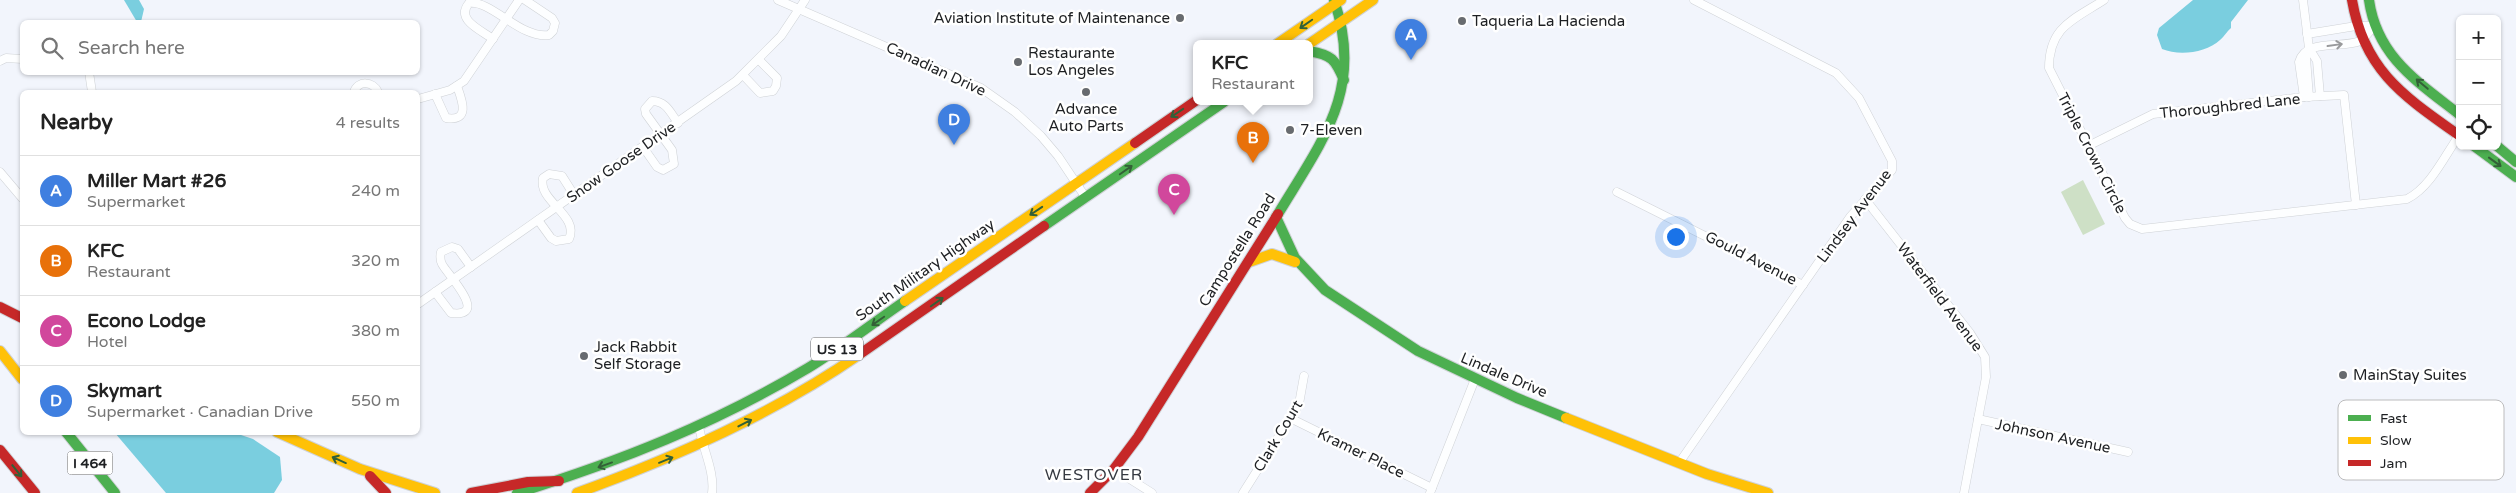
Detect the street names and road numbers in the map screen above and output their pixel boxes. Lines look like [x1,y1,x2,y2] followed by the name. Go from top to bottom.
[883,38,989,100] street label: Canadian Drive
[2054,90,2130,216] street label: Triple Crown Circle
[2159,90,2301,122] street label: Thoroughbred Lane
[563,118,679,206] street label: Snow Goose Drive
[1813,166,1895,266] street label: Lindsey Avenue
[1195,190,1279,310] street label: Campostella Road
[852,215,998,325] street label: South Military Highway
[1702,227,1800,289] street label: Gould Avenue
[1893,239,1987,355] street label: Waterfield Avenue
[811,338,863,360] road number: US 13
[1458,349,1550,401] street label: Lindale Drive
[1250,397,1307,475] street label: Clark Court
[1994,415,2112,457] street label: Johnson Avenue
[1314,424,1408,482] street label: Kramer Place
[68,452,112,474] road number: I 464

